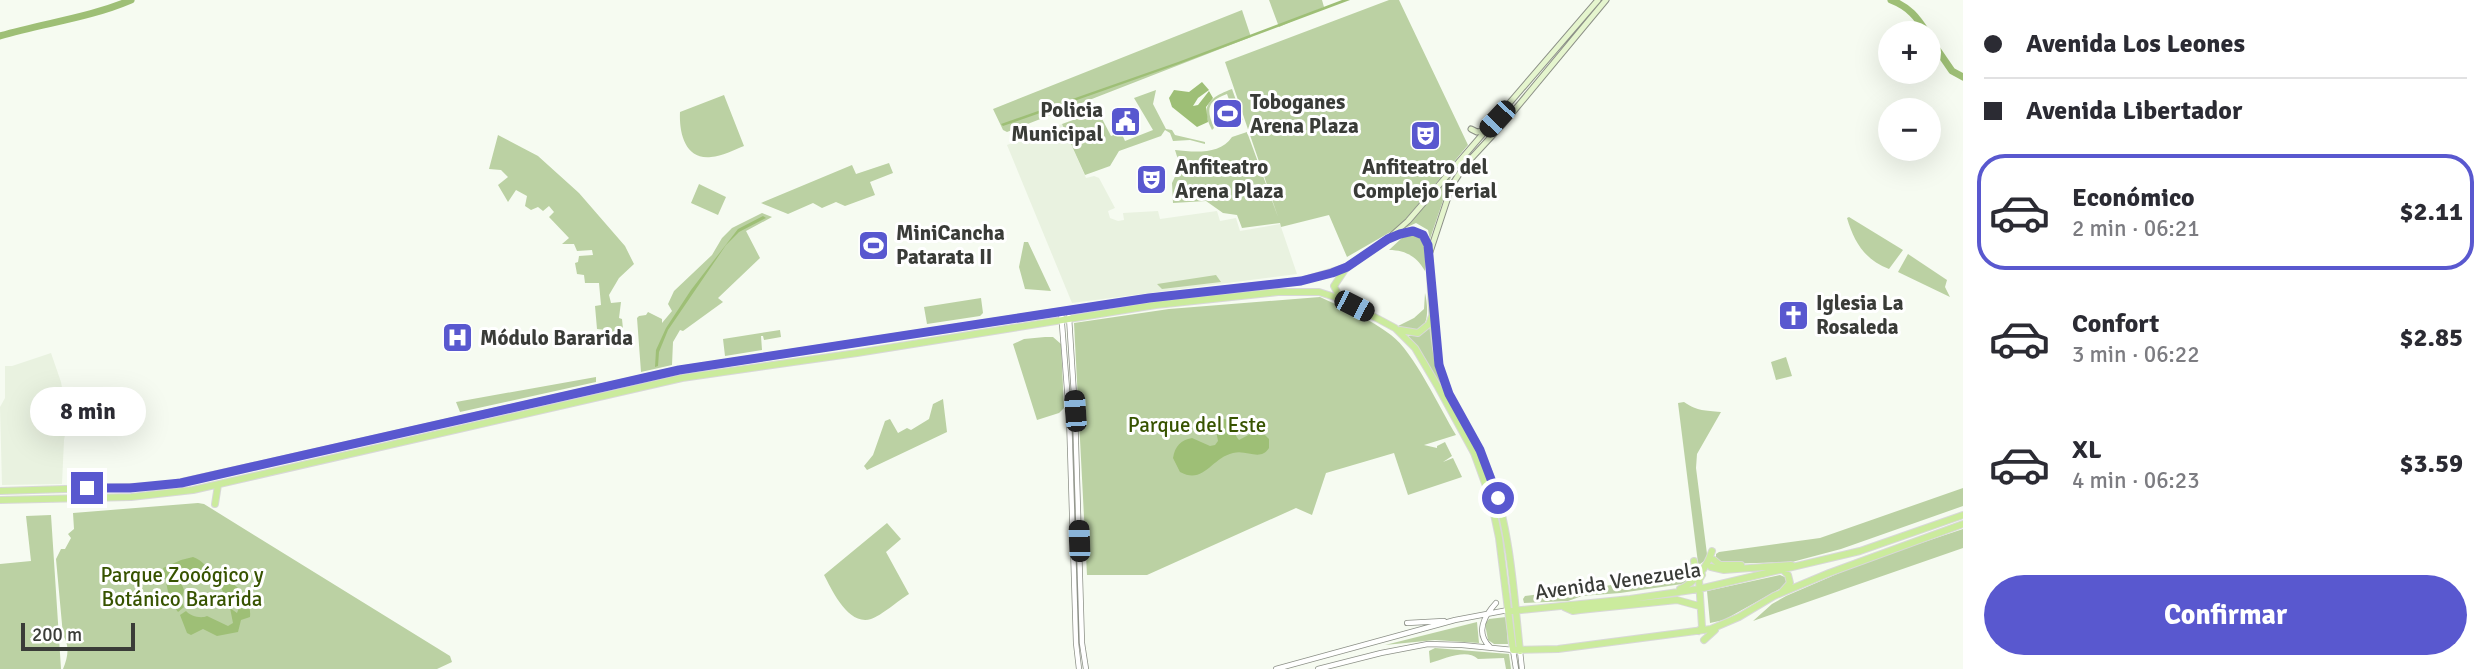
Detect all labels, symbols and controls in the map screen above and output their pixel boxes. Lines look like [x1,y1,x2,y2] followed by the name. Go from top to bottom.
[1878,21,1941,161] map controls
[1878,21,1941,84] button: +
[2026,28,2245,60] text: Avenida Los Leones
[1250,89,1359,139] place label: Toboganes Arena Plaza
[2026,95,2242,127] text: Avenida Libertador
[1475,96,1520,142] car
[1011,97,1103,147] place label: Policia Municipal
[1210,97,1244,131] sports icon: Toboganes Arena Plaza
[1878,98,1941,161] button: −
[1109,105,1143,139] public building icon: Policia Municipal
[1408,118,1442,152] theatre icon: Anfiteatro del Complejo Ferial
[1175,154,1284,204] place label: Anfiteatro Arena Plaza
[1353,154,1497,204] place label: Anfiteatro del Complejo Ferial
[1135,162,1169,196] theatre icon: Anfiteatro Arena Plaza
[1988,181,2051,244] icon: car
[2072,182,2195,214] text: Económico
[2399,196,2463,228] text: $2.11
[2072,214,2200,243] text: 2 min · 06:21
[896,220,1005,270] place label: MiniCancha Patarata II
[856,228,890,262] sports icon: MiniCancha Patarata II
[1331,287,1378,325] car
[1816,290,1904,340] place label: Iglesia La Rosaleda
[1776,298,1810,332] church icon: Iglesia La Rosaleda
[1988,307,2051,370] icon: car
[2072,308,2159,340] text: Confort
[440,321,474,355] hospital icon: Módulo Bararida
[2399,322,2463,354] text: $2.85
[480,325,633,351] place label: Módulo Bararida
[2072,340,2200,369] text: 3 min · 06:22
[29,386,145,435] callout: 8 min
[1064,389,1087,433] car
[60,397,116,426] text: 8 min
[1128,412,1266,438] park label: Parque del Este
[1988,433,2051,496] icon: car
[2072,434,2102,466] text: XL
[2399,448,2463,480] text: $3.59
[2072,466,2200,495] text: 4 min · 06:23
[71,472,103,504] route end
[1482,482,1514,514] route start
[1068,520,1091,562] car
[1533,556,1703,606] street label: Avenida Venezuela
[100,562,264,612] park label: Parque Zooógico y Botánico Bararida
[1984,575,2467,655] button: Confirmar
[21,620,135,652] scale bar
[32,623,82,647] text: 200 m

